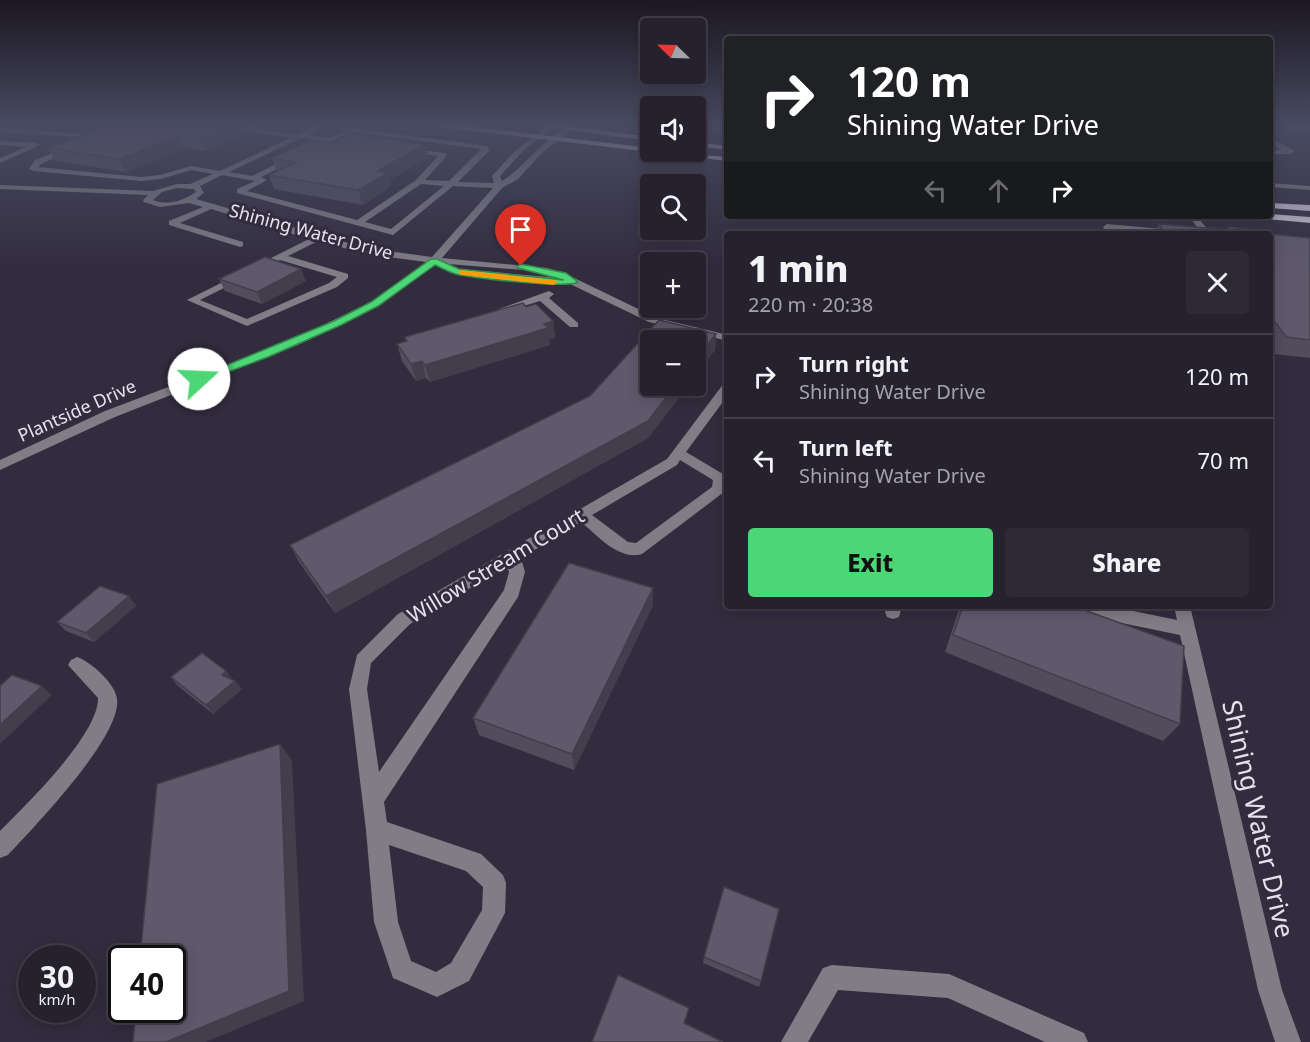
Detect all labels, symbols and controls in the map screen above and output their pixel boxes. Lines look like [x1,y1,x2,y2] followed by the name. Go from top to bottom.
[640,18,706,84] north arrow
[640,18,706,396] map controls
[847,52,971,109] text: 120 m
[748,60,826,138] icon: right
[640,96,706,162] button: sound
[847,106,1099,143] text: Shining Water Drive
[640,174,706,240] button: search
[919,174,952,207] icon: left
[982,174,1015,207] icon: ahead
[1045,174,1078,207] icon: right
[227,198,396,264] street label: Shining Water Drive
[495,204,546,266] pin
[504,213,537,246] icon: arrive
[748,244,849,293] text: 1 min
[1186,251,1249,314] button: close
[640,252,706,318] button: +
[748,291,873,318] text: 220 m · 20:38
[640,330,706,396] button: −
[167,347,231,411] position arrow
[799,348,909,378] text: Turn right
[748,360,781,393] icon: right
[1185,361,1249,391] text: 120 m
[14,373,139,447] street label: Plantside Drive
[799,378,986,405] text: Shining Water Drive
[799,432,893,462] text: Turn left
[748,444,781,477] icon: left
[1198,445,1249,475] text: 70 m
[799,462,986,489] text: Shining Water Drive
[402,501,589,629] street label: Willow Stream Court
[748,528,993,597] button: Exit
[1005,528,1249,597] button: Share
[1214,696,1304,941] street label: Shining Water Drive
[108,945,186,1023] speed limit sign: 40
[40,956,74,997] text: 30
[39,989,75,1009] text: km/h

